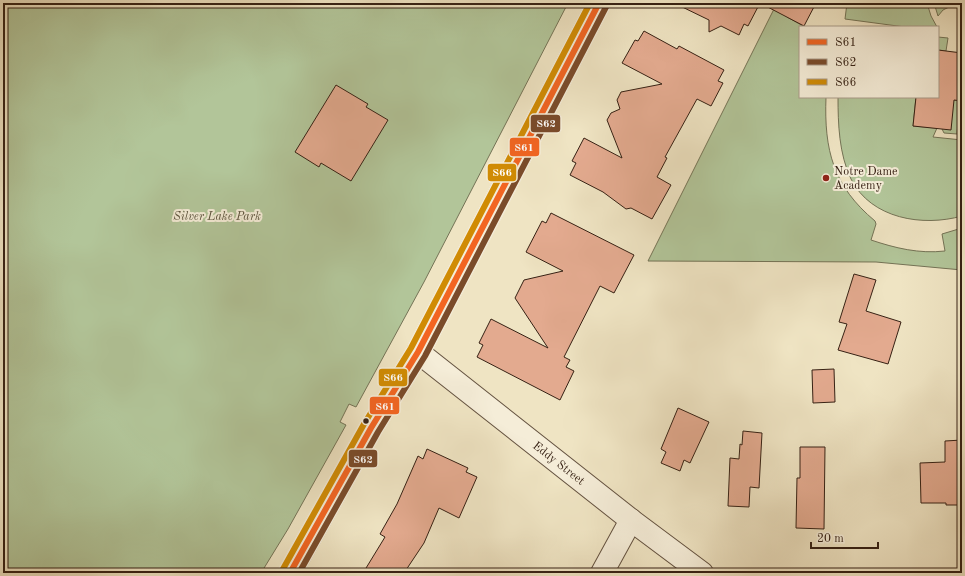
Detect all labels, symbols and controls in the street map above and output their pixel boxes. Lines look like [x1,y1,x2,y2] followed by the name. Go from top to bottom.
[799,26,939,98] legend
[835,37,856,49] text: S61
[835,57,856,69] text: S62
[835,77,856,89] text: S66
[530,114,561,133] line badge: S62
[536,119,556,130] text: S62
[509,137,540,157] line badge: S61
[514,143,534,154] text: S61
[487,163,517,182] line badge: S66
[834,166,898,192] place label: Notre Dame Academy
[492,168,512,179] text: S66
[821,173,831,183] marker: Notre Dame Academy
[173,211,261,223] park label: Silver Lake Park
[378,368,408,387] line badge: S66
[383,373,403,384] text: S66
[369,396,400,415] line badge: S61
[375,402,395,413] text: S61
[361,416,371,426] unlabelled marker
[530,440,587,488] street label: Eddy Street
[348,449,378,468] line badge: S62
[353,455,373,466] text: S62
[811,524,878,550] scale bar
[817,533,844,545] text: 20 m

